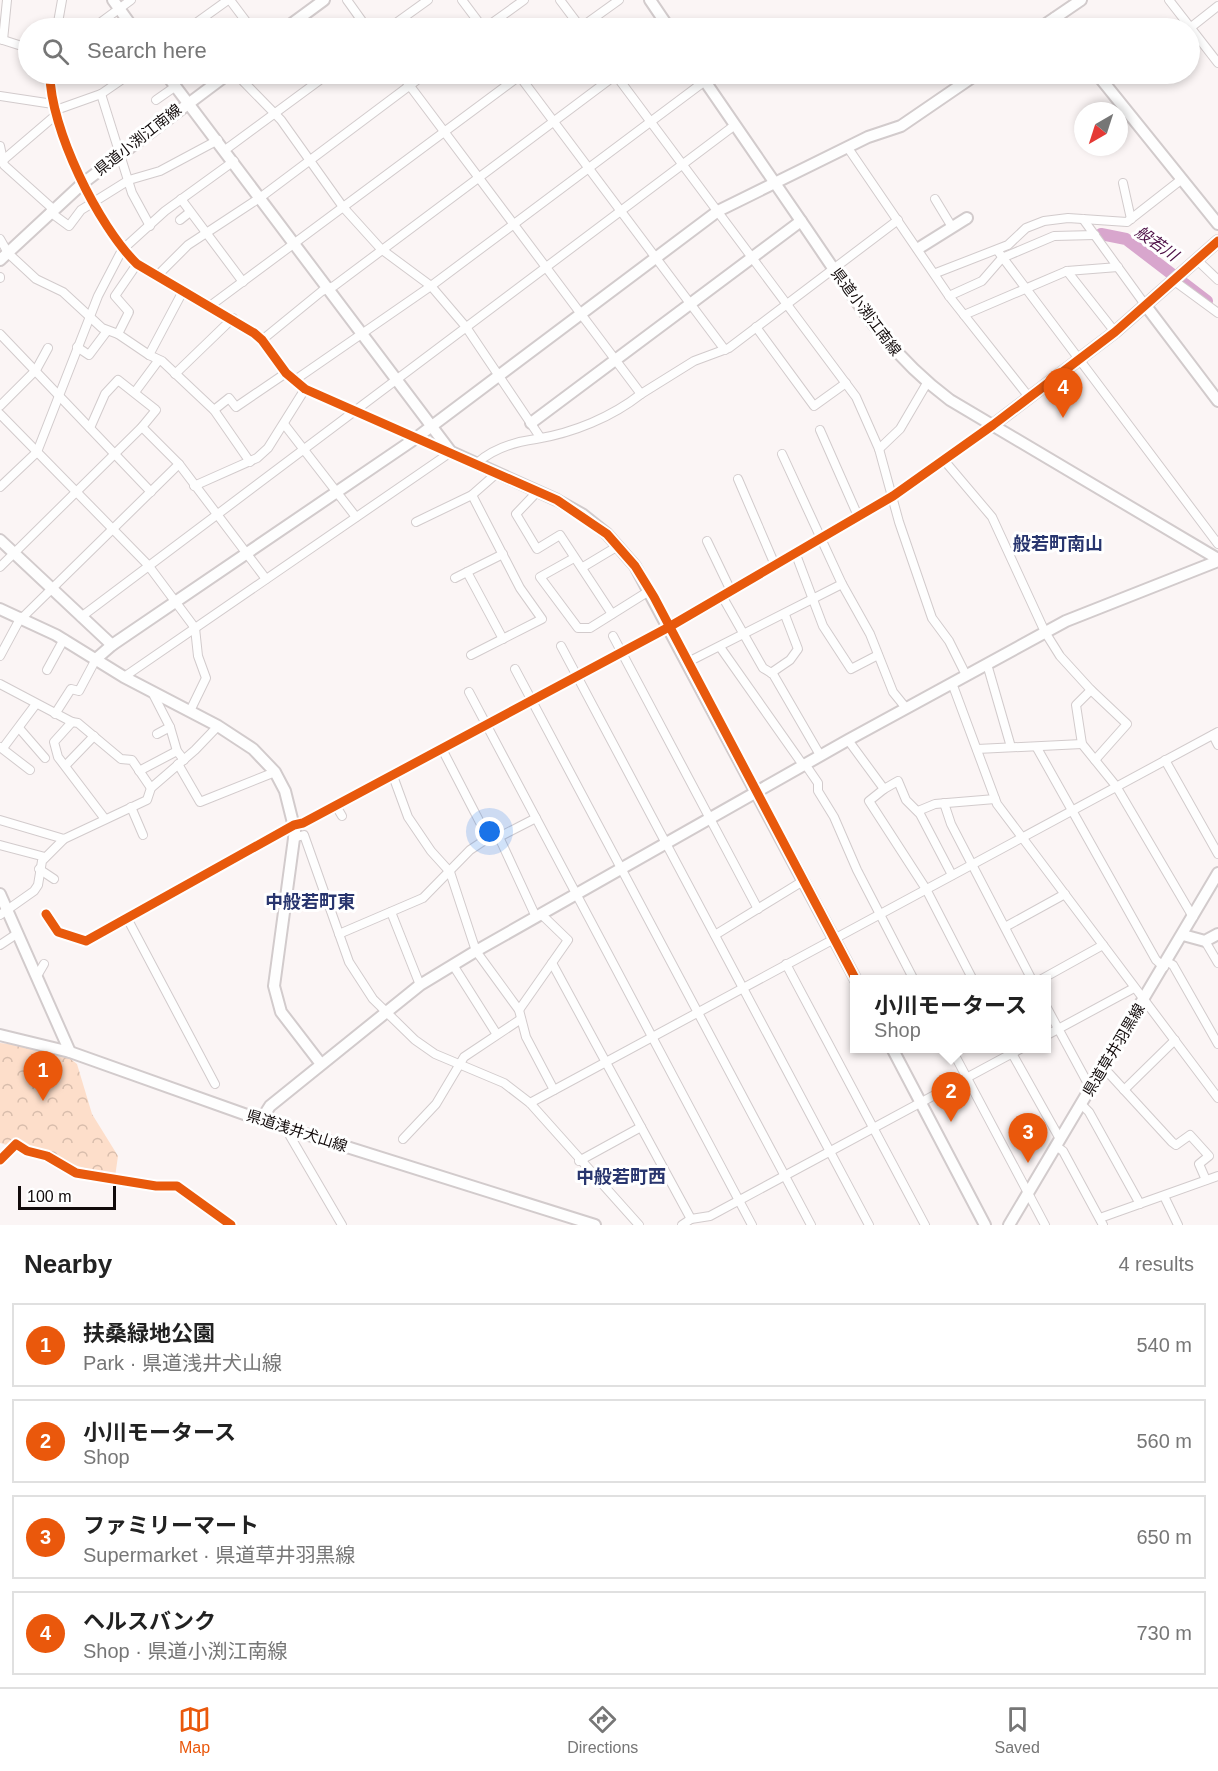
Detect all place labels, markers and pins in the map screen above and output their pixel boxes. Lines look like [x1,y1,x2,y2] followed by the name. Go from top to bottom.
[1044,368,1082,418] pin: 4
[24,1052,63,1101] pin: 1
[932,1072,970,1122] pin: 2
[1008,1114,1048,1163] pin: 3

